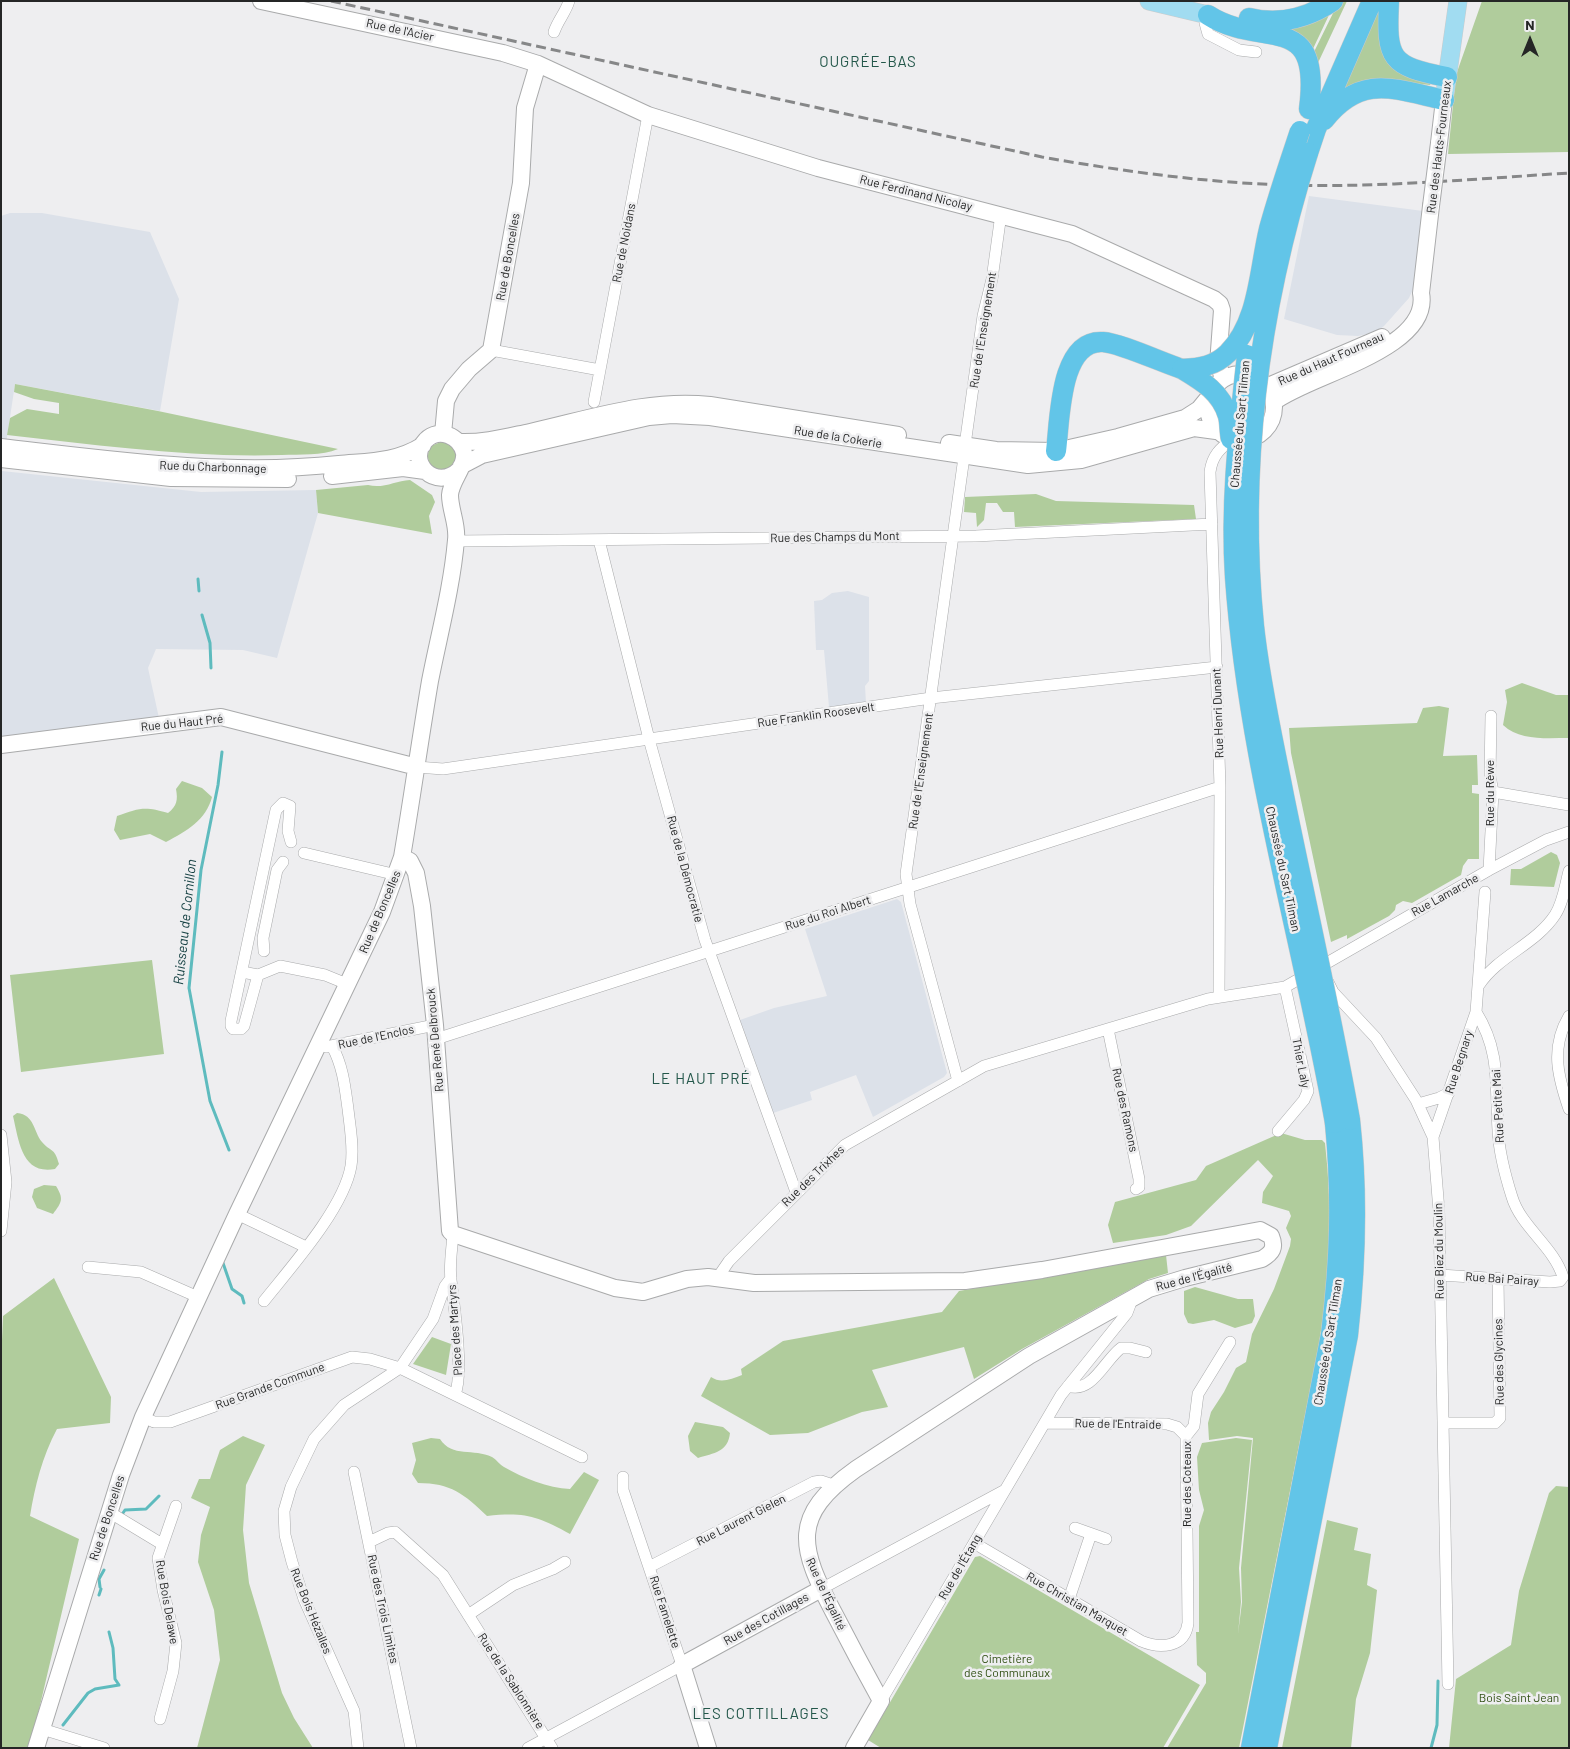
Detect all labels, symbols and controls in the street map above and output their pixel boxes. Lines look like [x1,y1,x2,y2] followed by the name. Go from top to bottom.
[1505,15,1555,65] north arrow
[365,16,435,44] street label: Rue de l'Acier
[1525,16,1535,33] text: N
[818,53,918,71] district label: OUGRÉE-BAS
[1424,80,1454,214] street label: Rue des Hauts-Fourneaux
[858,172,974,214] street label: Rue Ferdinand Nicolay
[609,202,639,284] street label: Rue de Noidans
[493,212,523,302] street label: Rue de Boncelles
[967,271,999,389] street label: Rue de l'Enseignement
[1276,329,1386,389] street label: Rue du Haut Fourneau
[1227,360,1253,488] street label: Chaussée du Sart Tilman
[793,423,883,451] street label: Rue de la Cokerie
[159,458,267,476] street label: Rue du Charbonnage
[770,529,900,545] street label: Rue des Champs du Mont
[1209,668,1227,758] street label: Rue Henri Dunant
[756,700,876,730] street label: Rue Franklin Roosevelt
[140,712,224,734] street label: Rue du Haut Pré
[906,712,936,830] street label: Rue de l'Enseignement
[1483,760,1497,826] street label: Rue du Rèwe
[1263,805,1303,933] street label: Chaussée du Sart Tilman
[664,814,706,924] street label: Rue de la Démocratie
[170,858,200,986] water label: Ruisseau de Cornillon
[356,868,404,956] street label: Rue de Boncelles
[1409,871,1481,919] street label: Rue Lamarche
[783,892,873,934] street label: Rue du Roi Albert
[423,988,447,1092] street label: Rue René Delbrouck
[337,1022,415,1052] street label: Rue de l'Enclos
[1442,1029,1476,1095] street label: Rue Begnary
[1289,1037,1313,1089] street label: Thier Laly
[1109,1067,1141,1153] street label: Rue des Ramons
[1489,1069,1507,1143] street label: Rue Petite Mai
[650,1070,752,1088] district label: LE HAUT PRÉ
[779,1143,847,1209] street label: Rue des Trixhes
[1431,1203,1447,1299] street label: Rue Biez du Moulin
[1154,1260,1234,1294] street label: Rue de l'Égalité
[1465,1269,1539,1289] street label: Rue Bai Pairay
[1311,1278,1345,1406] street label: Chaussée du Sart Tilman
[445,1284,465,1376] street label: Place des Martyrs
[1491,1318,1507,1406] street label: Rue des Glycines
[214,1360,326,1412] street label: Rue Grande Commune
[1074,1416,1162,1432] street label: Rue de l'Entraide
[1180,1441,1194,1527] street label: Rue des Coteaux
[86,1474,128,1562] street label: Rue de Boncelles
[694,1491,788,1549] street label: Rue Laurent Gielen
[936,1532,984,1602] street label: Rue de l'Étang
[364,1553,402,1665] street label: Rue des Trois Limites
[803,1555,849,1633] street label: Rue de l'Égalité
[152,1559,182,1645] street label: Rue Bois Delawe
[287,1566,335,1656] street label: Rue Bois Hézalles
[1024,1569,1130,1639] street label: Rue Christian Marquet
[647,1574,683,1650] street label: Rue Famelette
[721,1590,811,1648] street label: Rue des Cotillages
[475,1630,547,1732] street label: Rue de la Sablonnière
[964,1652,1050,1680] park label: Cimetière des Communaux
[1479,1691,1559,1705] park label: Bois Saint Jean
[691,1705,831,1723] district label: LES COTTILLAGES

